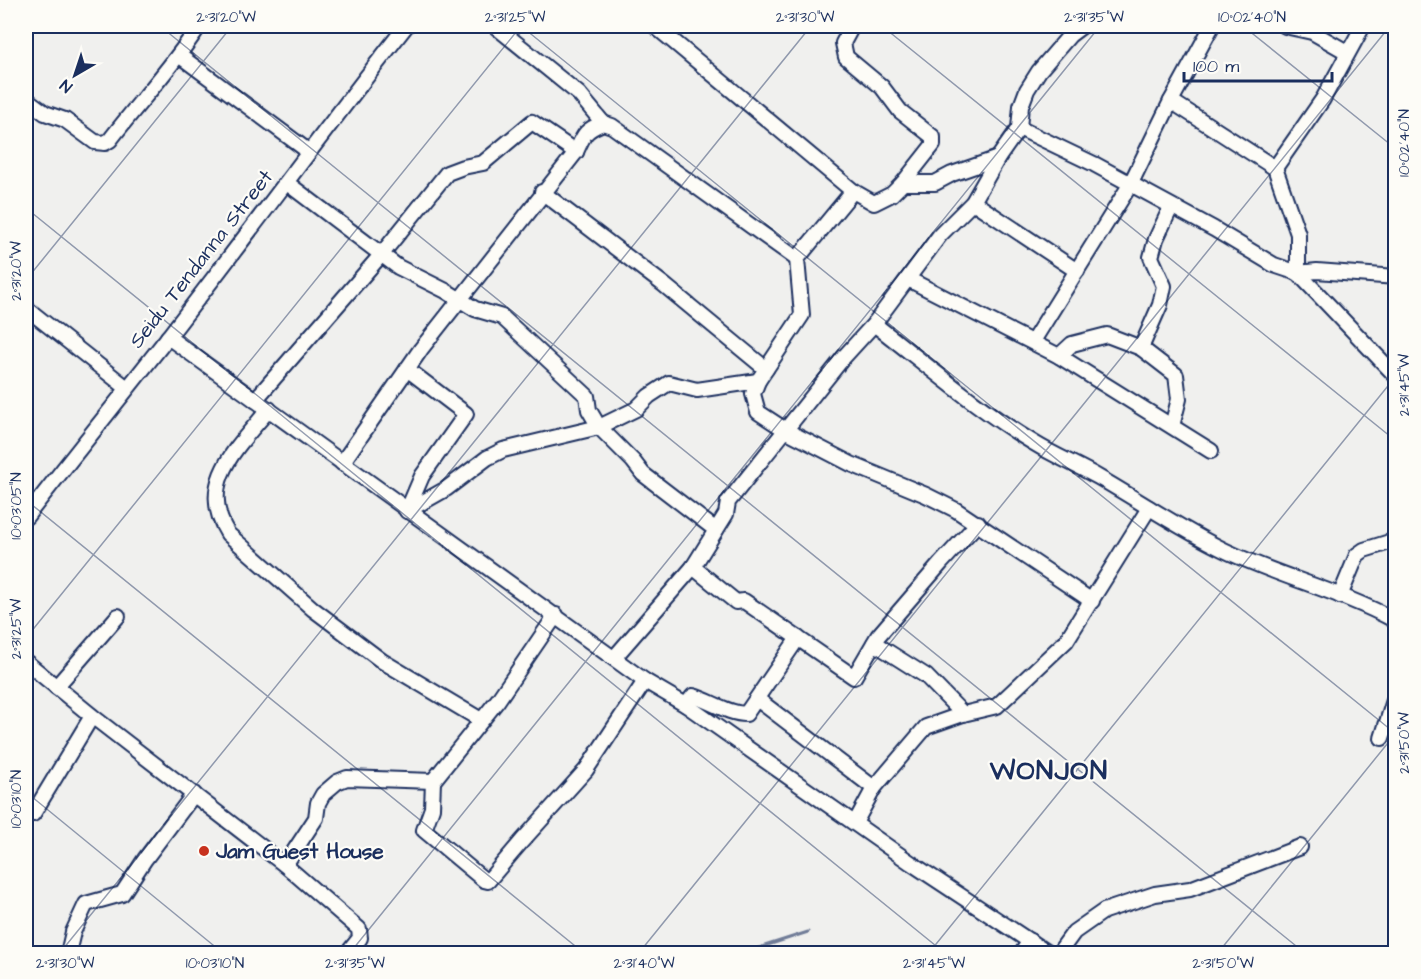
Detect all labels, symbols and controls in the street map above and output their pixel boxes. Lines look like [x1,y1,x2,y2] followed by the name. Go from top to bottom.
[196,7,256,28] text: 2°31'20"W
[485,7,545,28] text: 2°31'25"W
[776,7,834,28] text: 2°31'30"W
[1064,7,1124,28] text: 2°31'35"W
[1218,7,1286,28] text: 10°02'40"N
[45,45,105,105] north arrow
[1184,45,1332,83] scale bar
[1193,54,1239,79] text: 100 m
[55,74,77,98] text: N
[1394,109,1415,177] text: 10°02'40"N
[122,163,280,354] street label: Seidu Tendanna Street
[6,241,27,301] text: 2°31'20"W
[1394,354,1415,416] text: 2°31'45"W
[6,472,27,540] text: 10°03'05"N
[6,599,27,659] text: 2°31'25"W
[1394,712,1415,774] text: 2°31'50"W
[989,752,1108,790] district label: WONJON
[6,770,27,828] text: 10°03'10"N
[215,837,384,866] place label: Jam Guest House
[197,844,211,858] marker: Jam Guest House
[36,953,94,974] text: 2°31'30"W
[186,953,244,974] text: 10°03'10"N
[325,953,385,974] text: 2°31'35"W
[613,953,675,974] text: 2°31'40"W
[903,953,965,974] text: 2°31'45"W
[1192,953,1254,974] text: 2°31'50"W

